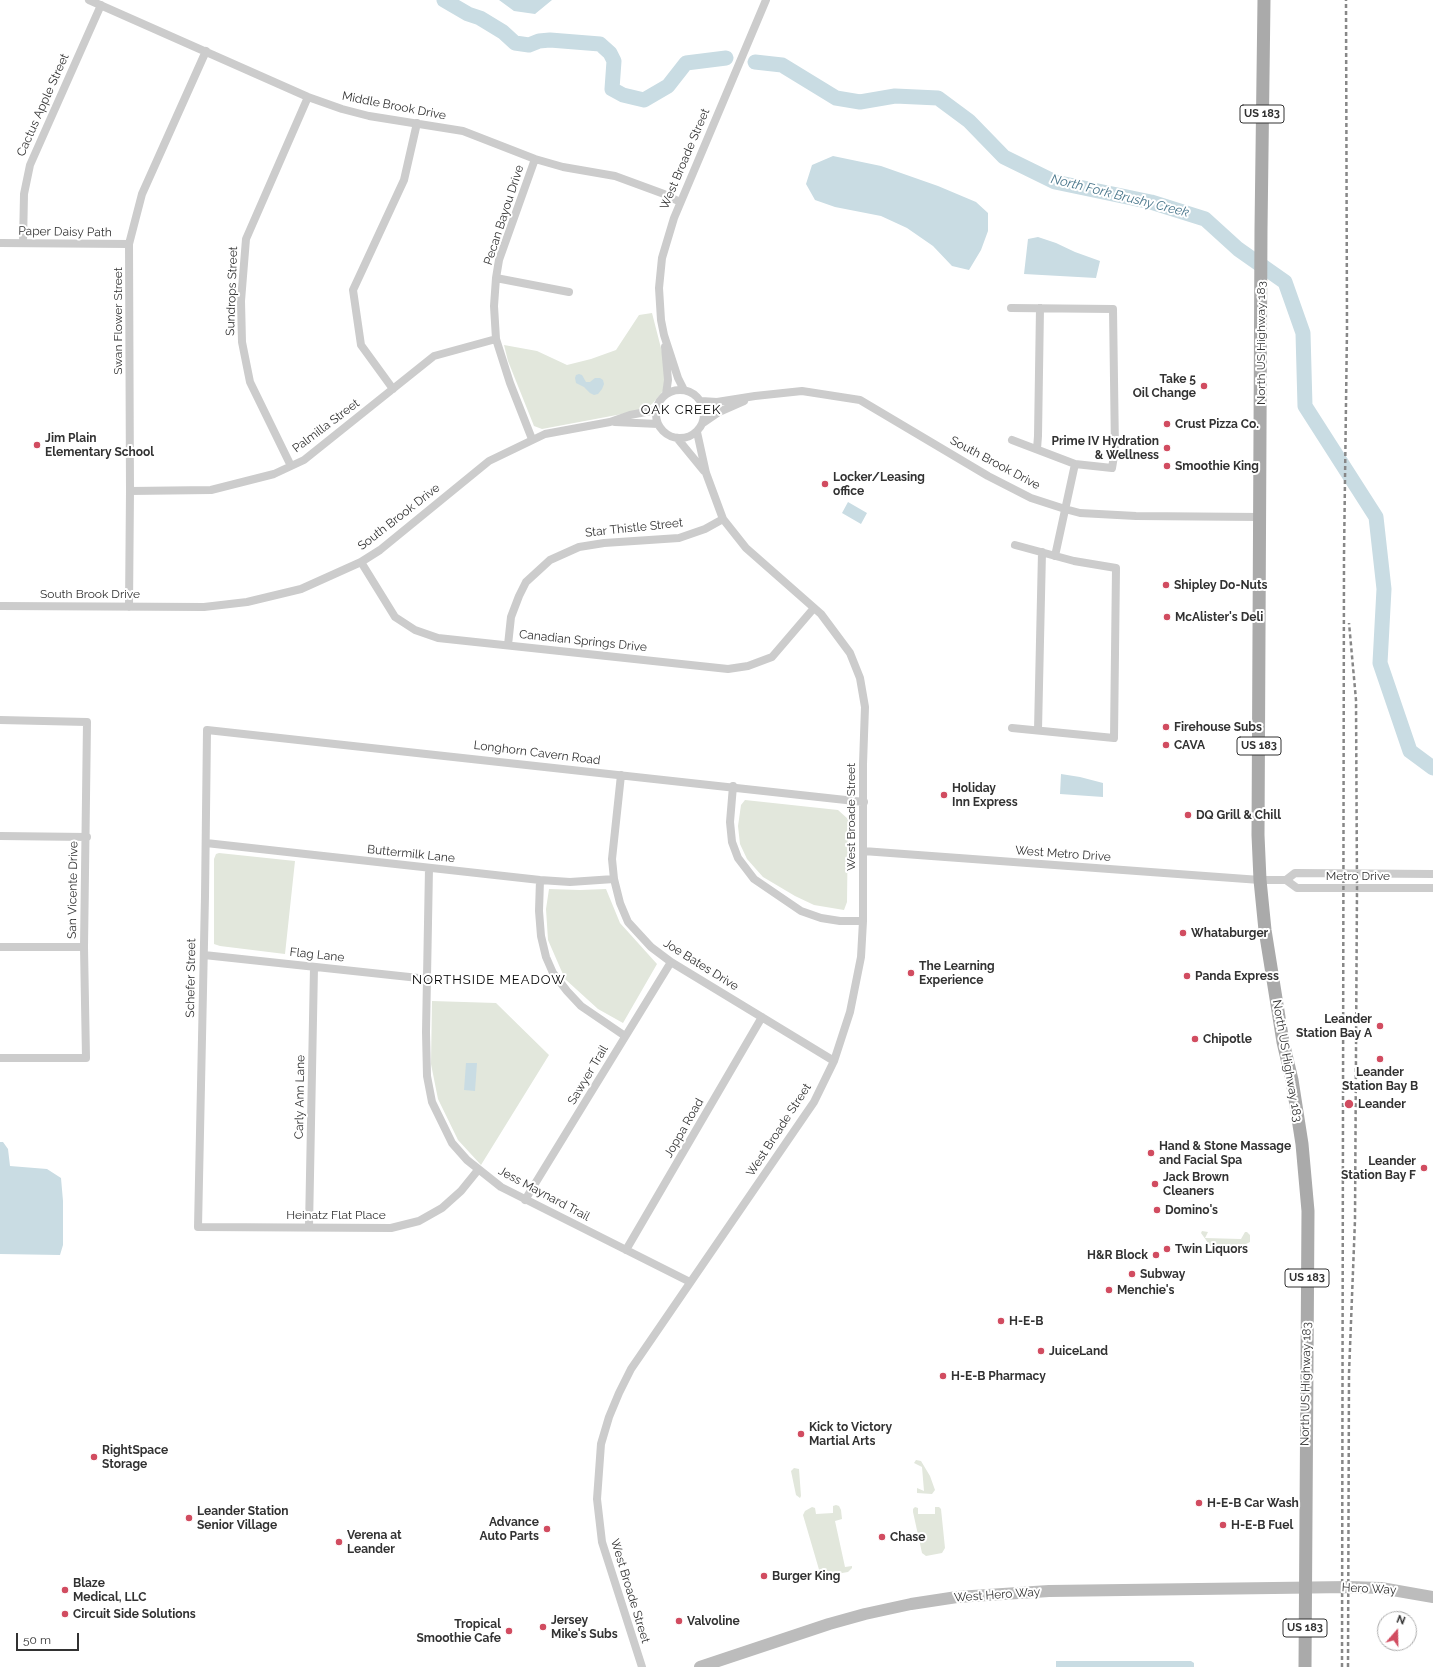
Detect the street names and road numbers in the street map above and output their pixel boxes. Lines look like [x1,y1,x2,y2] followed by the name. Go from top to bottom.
[14,51,72,159] street label: Cactus Apple Street
[341,89,447,123] street label: Middle Brook Drive
[1240,105,1284,123] road number: US 183
[657,106,713,212] street label: West Broade Street
[481,163,527,267] street label: Pecan Bayou Drive
[18,224,112,240] street label: Paper Daisy Path
[223,246,241,336] street label: Sundrops Street
[111,267,125,375] street label: Swan Flower Street
[1254,281,1268,405] street label: North US Highway 183
[290,396,362,456] street label: Palmilla Street
[947,433,1043,493] street label: South Brook Drive
[355,481,443,553] street label: South Brook Drive
[584,516,684,540] street label: Star Thistle Street
[40,587,140,601] street label: South Brook Drive
[518,627,648,655] street label: Canadian Springs Drive
[1237,737,1281,755] road number: US 183
[473,738,601,768] street label: Longhorn Cavern Road
[844,763,858,871] street label: West Broade Street
[65,841,81,939] street label: San Vicente Drive
[366,842,456,866] street label: Buttermilk Lane
[1015,843,1111,865] street label: West Metro Drive
[1326,869,1390,883] street label: Metro Drive
[661,936,741,994] street label: Joe Bates Drive
[183,938,199,1018] street label: Schefer Street
[289,945,345,965] street label: Flag Lane
[1269,999,1305,1123] street label: North US Highway 183
[565,1043,611,1107] street label: Sawyer Trail
[292,1055,308,1139] street label: Carly Ann Lane
[743,1081,815,1179] street label: West Broade Street
[661,1096,707,1160] street label: Joppa Road
[496,1164,592,1224] street label: Jess Maynard Trail
[286,1208,386,1222] street label: Heinatz Flat Place
[1285,1269,1329,1287] road number: US 183
[1298,1322,1314,1446] street label: North US Highway 183
[607,1537,653,1645] street label: West Broade Street
[1341,1580,1397,1598] street label: Hero Way
[953,1585,1041,1605] street label: West Hero Way
[1283,1619,1327,1637] road number: US 183

